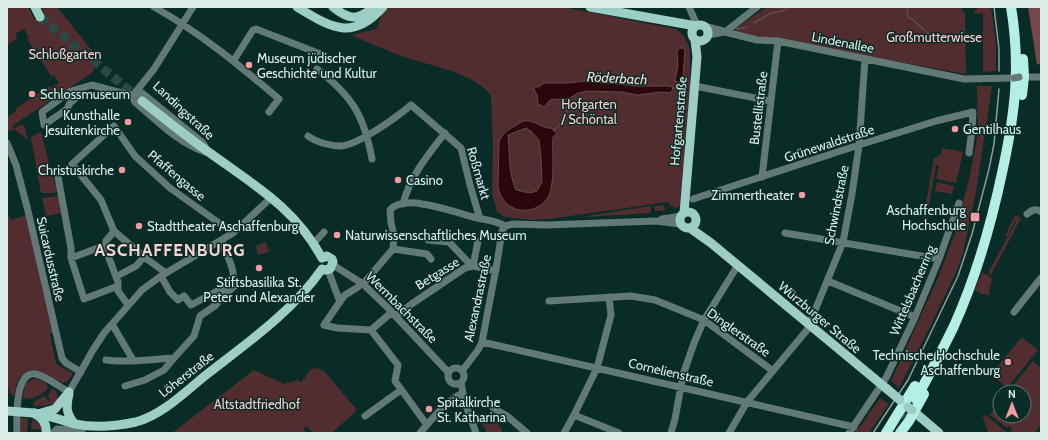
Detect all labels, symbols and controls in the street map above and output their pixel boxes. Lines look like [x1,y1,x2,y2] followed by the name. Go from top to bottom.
[810,28,876,56] street label: Lindenallee
[886,29,982,45] park label: Großmutterwiese
[28,46,102,62] park label: Schloßgarten
[257,50,377,81] place label: Museum jüdischer Geschichte und Kultur
[244,60,254,70] marker: Museum jüdischer Geschichte und Kultur
[586,67,648,89] water label: Röderbach
[746,70,770,146] street label: Bustellistraße
[666,75,690,166] street label: Hofgartenstraße
[150,78,218,143] street label: Landingstraße
[40,86,130,102] place label: Schlossmuseum
[27,89,37,99] marker: Schlossmuseum
[560,96,617,127] park label: Hofgarten / Schöntal
[44,107,120,138] place label: Kunsthalle Jesuitenkirche
[123,117,133,127] marker: Kunsthalle Jesuitenkirche
[782,121,876,165] street label: Grünewaldstraße
[963,121,1022,137] place label: Gentilhaus
[950,124,960,134] marker: Gentilhaus
[464,145,494,202] street label: Roßmarkt
[145,146,209,204] street label: Pfaffengasse
[38,162,114,178] place label: Christuskirche
[820,163,852,246] street label: Schwindstraße
[117,165,127,175] marker: Christuskirche
[406,172,443,188] place label: Casino
[393,175,403,185] marker: Casino
[711,187,795,203] place label: Zimmertheater
[797,190,807,200] marker: Zimmertheater
[887,202,967,233] place label: Aschaffenburg Hochschule
[969,211,981,223] marker: Aschaffenburg Hochschule
[33,215,69,303] street label: Suicardusstraße
[147,218,299,234] place label: Stadttheater Aschaffenburg
[134,221,144,231] marker: Stadttheater Aschaffenburg
[345,227,527,243] place label: Naturwissenschaftliches Museum
[332,230,342,240] marker: Naturwissenschaftliches Museum
[94,240,246,260] district label: ASCHAFFENBURG
[886,242,938,338] street label: Wittelsbacherring
[412,253,462,293] street label: Betgasse
[460,253,494,343] street label: Alexandrastraße
[254,263,264,273] marker: Stiftsbasilika St. Peter und Alexander
[363,268,441,346] street label: Wermbachstraße
[203,274,316,305] place label: Stiftsbasilika St. Peter und Alexander
[775,278,865,357] street label: Würzburger Straße
[704,304,774,360] street label: Dinglerstraße
[155,347,217,400] street label: Löherstraße
[873,347,1001,378] place label: Technische Hochschule Aschaffenburg
[627,354,715,390] street label: Cornelienstraße
[1003,357,1013,367] marker: Technische Hochschule Aschaffenburg
[992,384,1032,424] north arrow
[1008,387,1016,401] text: N
[437,394,507,425] place label: Spitalkirche St. Katharina
[214,396,301,412] park label: Altstadtfriedhof
[424,404,434,414] marker: Spitalkirche St. Katharina

